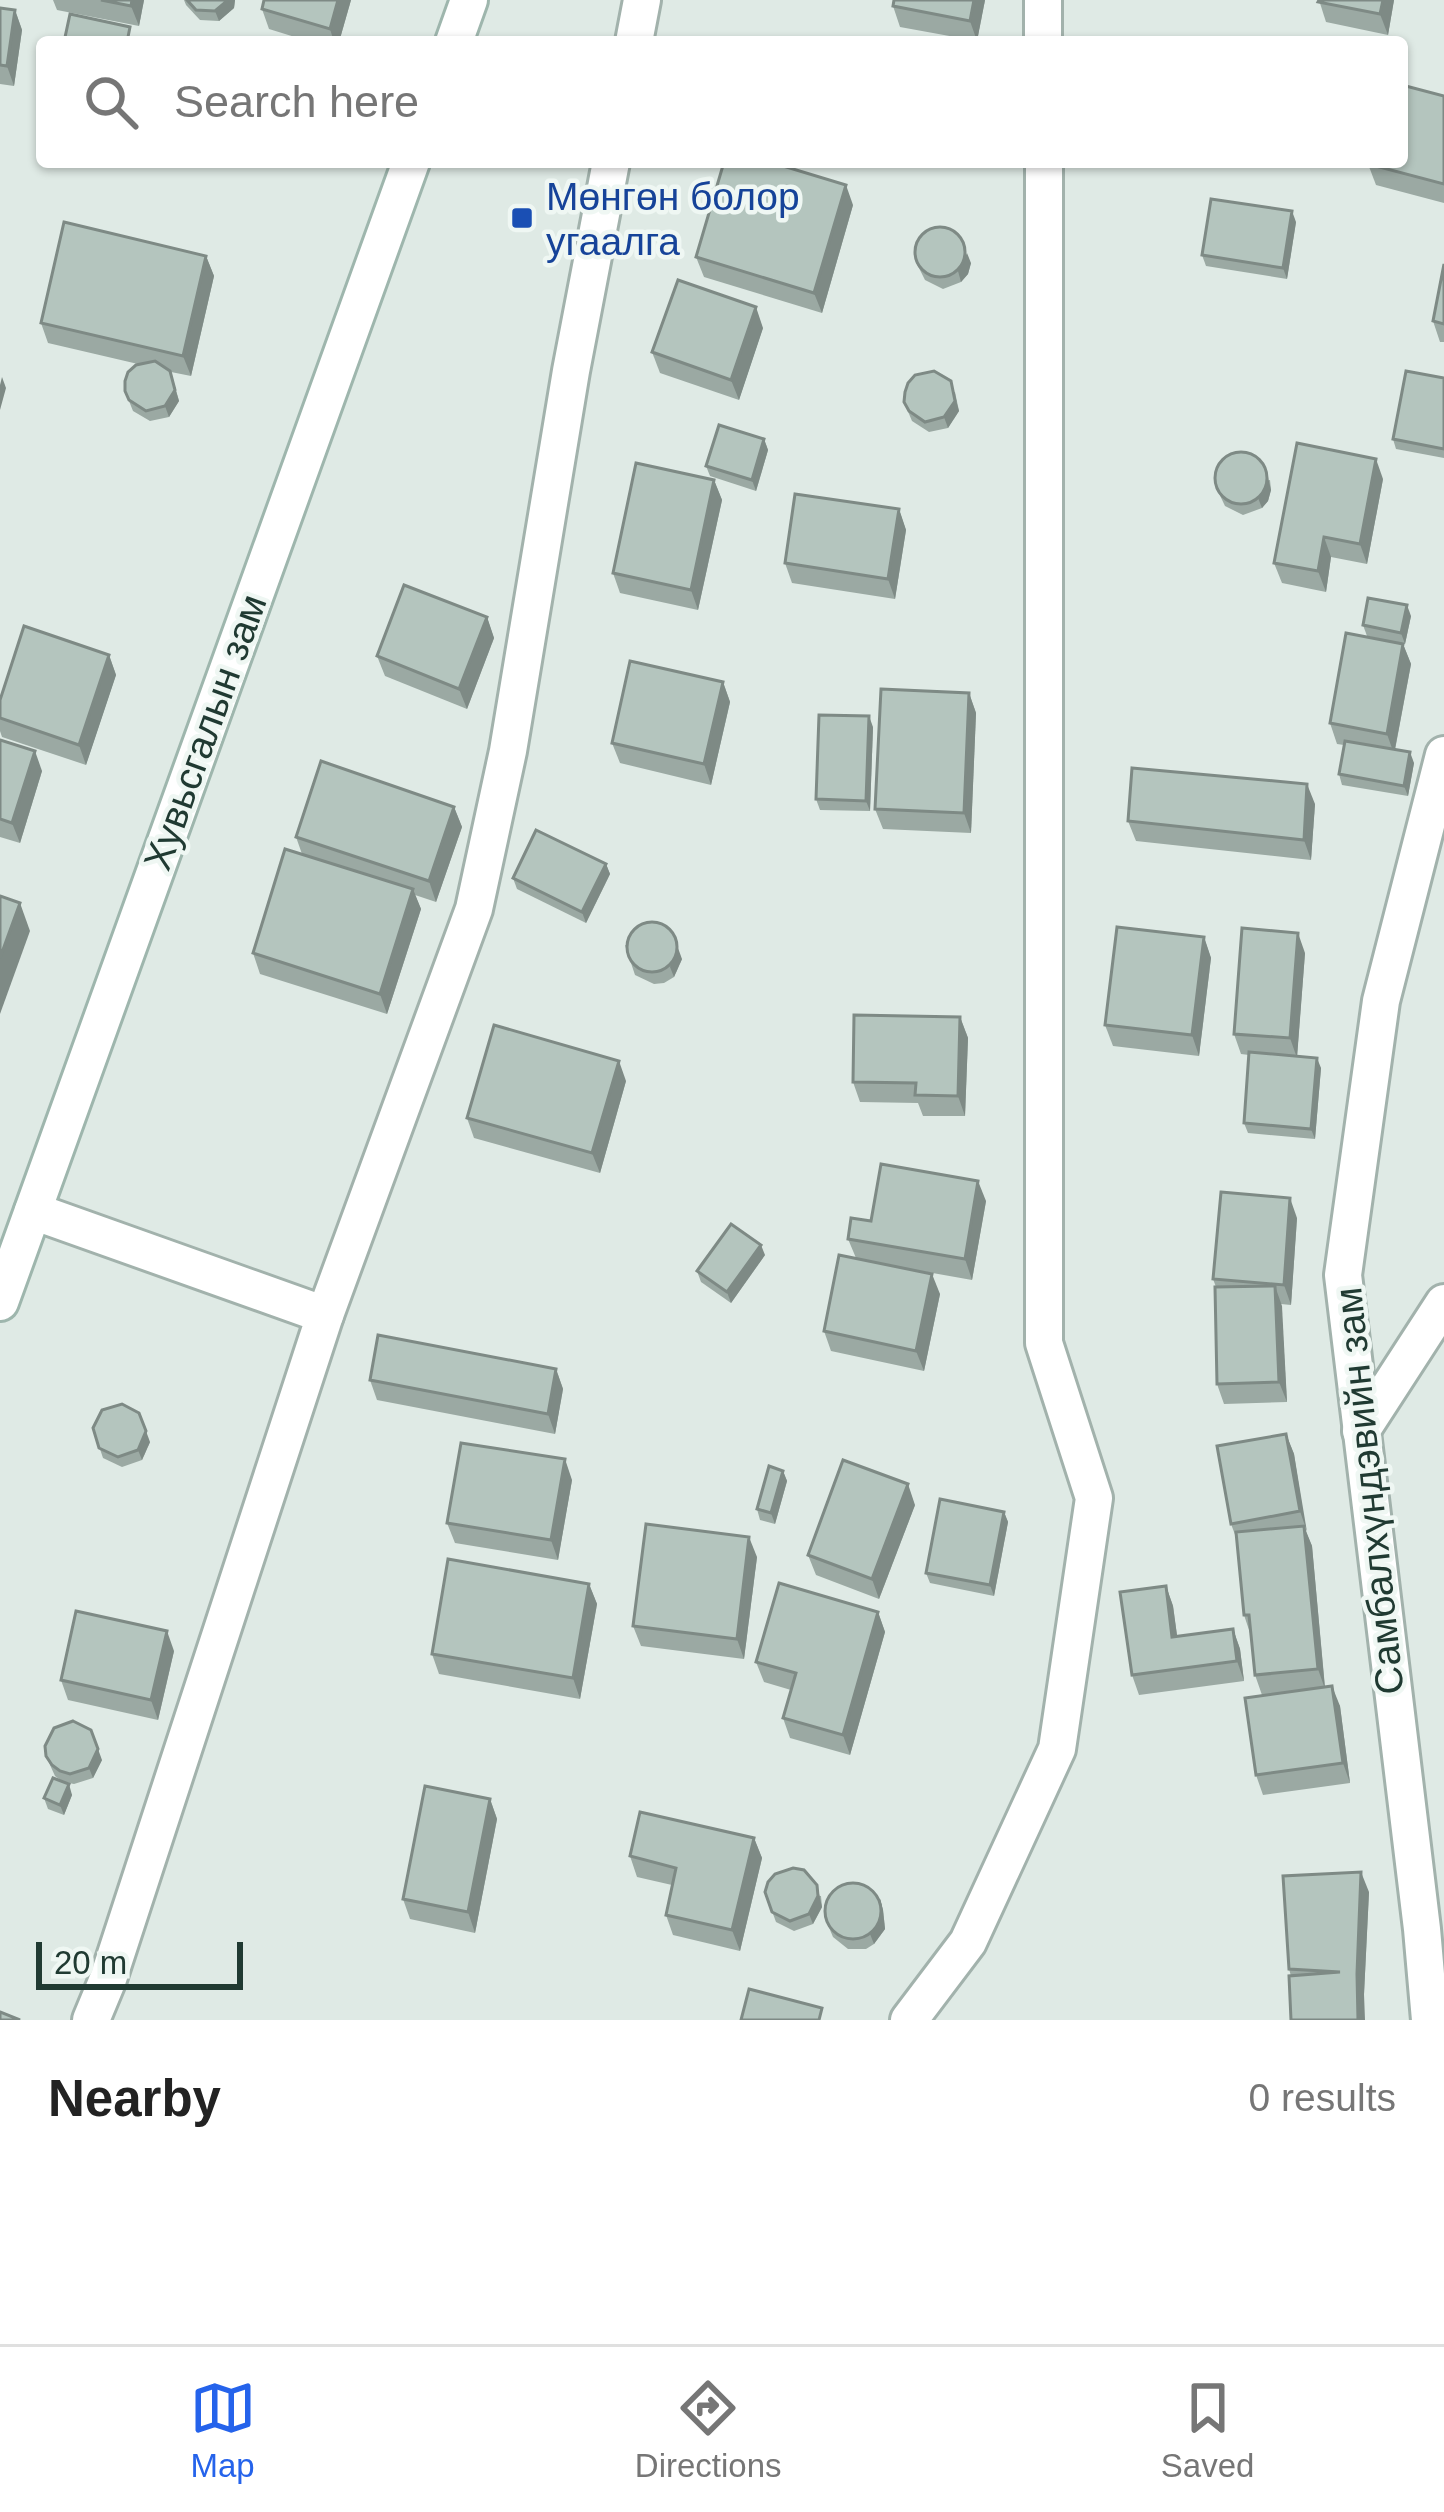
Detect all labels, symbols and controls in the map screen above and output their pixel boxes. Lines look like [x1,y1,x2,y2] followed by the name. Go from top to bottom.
[36,36,1408,168] search box
[78,69,144,135] icon: search
[174,76,419,127] text: Search here
[546,175,800,263] place label: Мөнгөн болор угаалга
[509,205,535,231] marker: Мөнгөн болор угаалга
[135,588,275,876] street label: Хувьсгалын зам
[1326,1285,1412,1697] street label: Самбалхүндэвийн зам
[36,1936,243,1989] scale bar
[54,1944,127,1981] text: 20 m
[48,2070,221,2127] text: Nearby
[1249,2076,1396,2119] text: 0 results
[190,2375,256,2485] tab: Map
[635,2375,782,2485] tab: Directions
[1161,2375,1254,2485] tab: Saved

